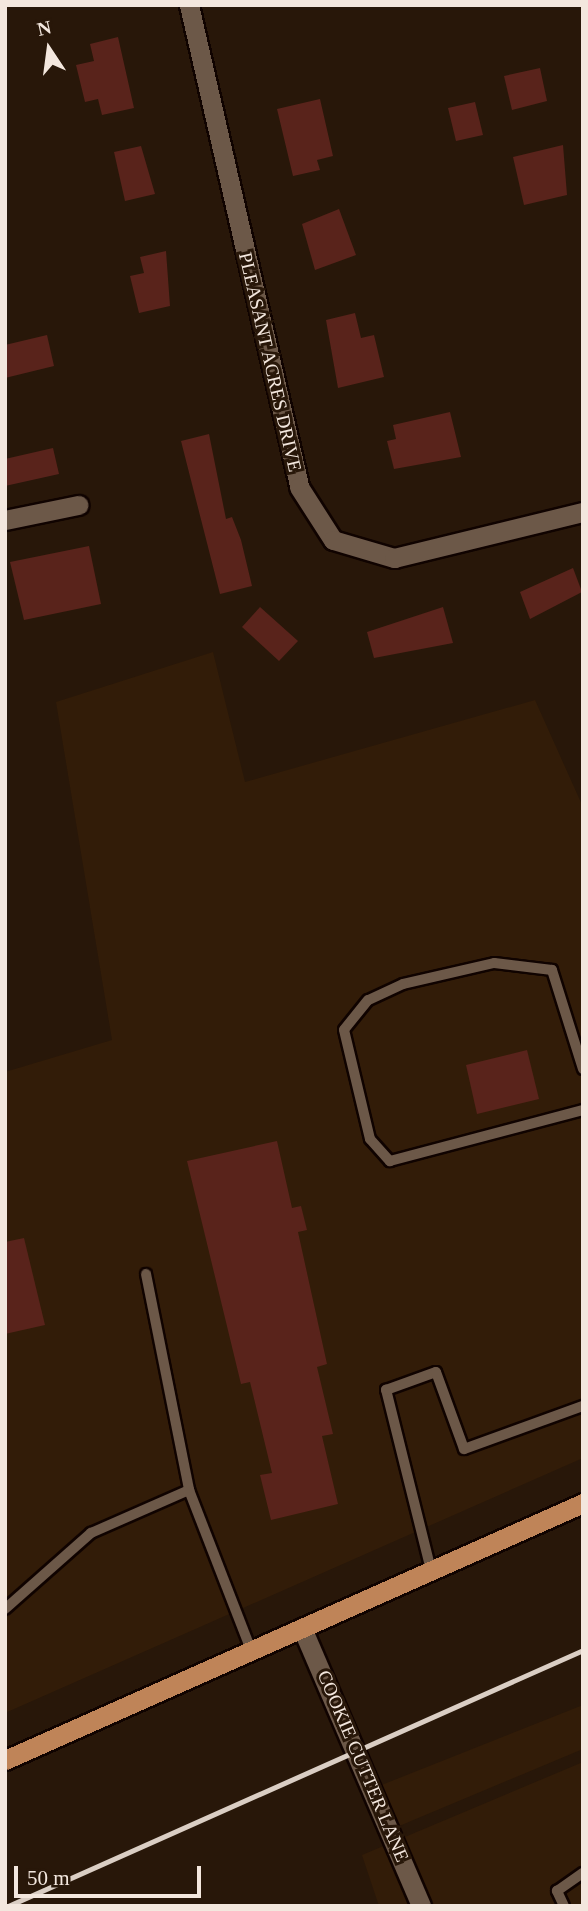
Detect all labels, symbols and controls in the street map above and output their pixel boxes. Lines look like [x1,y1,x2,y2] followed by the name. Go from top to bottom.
[14,14,84,84] north arrow
[35,16,53,40] text: N
[233,249,307,475] street label: PLEASANT ACRES DRIVE
[312,1667,414,1865] street label: COOKIE CUTTER LANE
[18,1852,205,1896] scale bar
[27,1866,70,1890] text: 50 m

